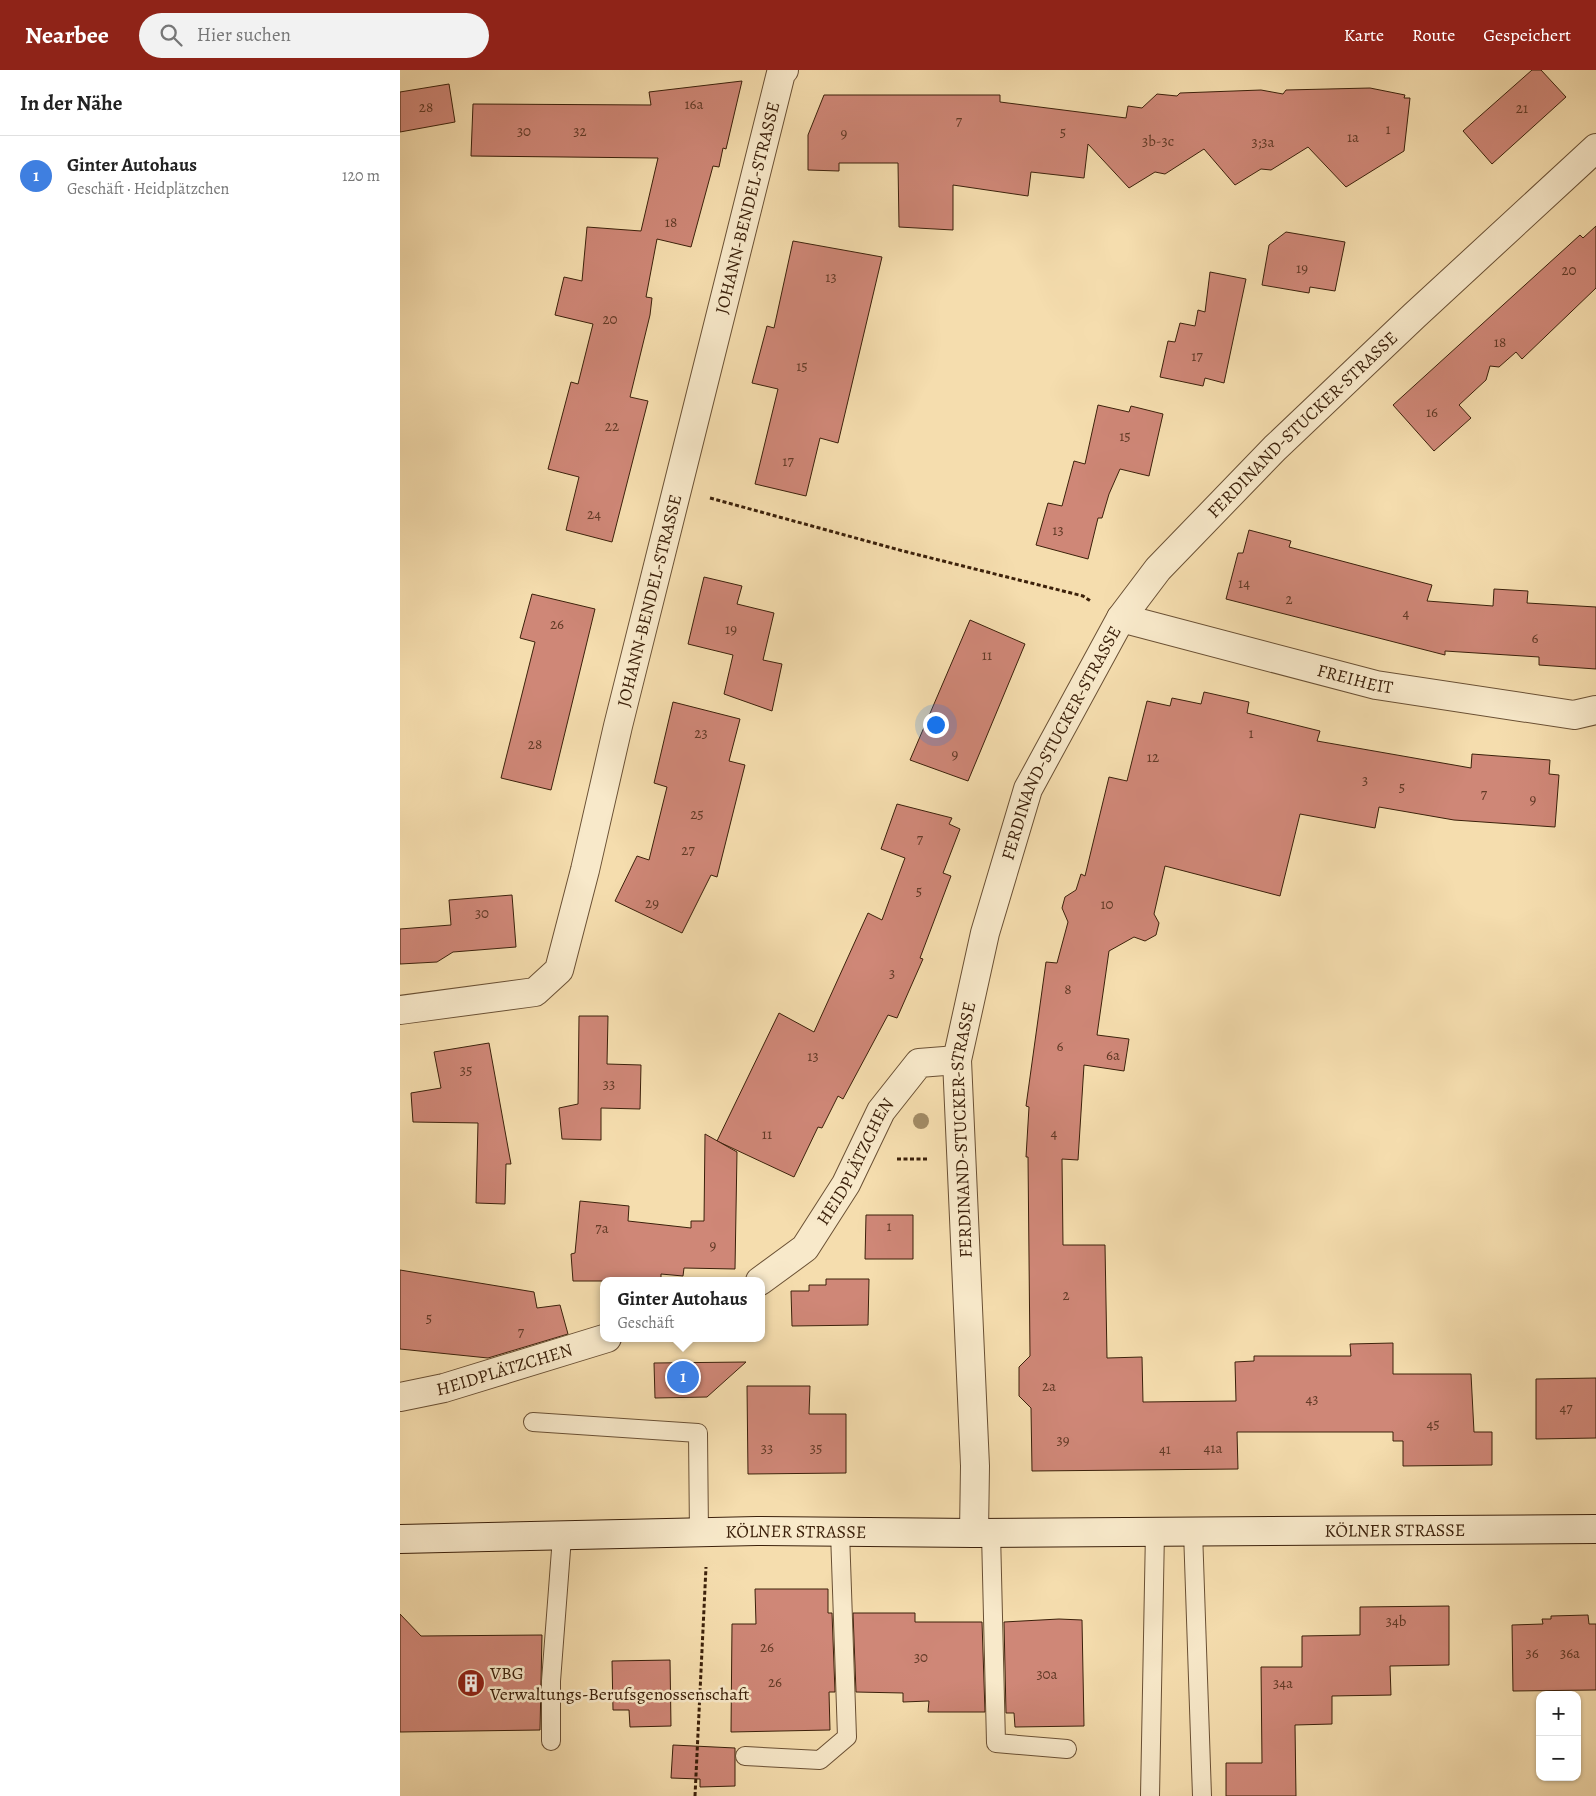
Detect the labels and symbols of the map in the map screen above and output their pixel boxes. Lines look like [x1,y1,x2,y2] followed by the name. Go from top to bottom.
[684,94,704,114] house number: 16a
[419,97,433,117] house number: 28
[1516,98,1528,118] house number: 21
[709,99,785,316] street label: JOHANN-BENDEL-STRASSE
[956,111,963,131] house number: 7
[1385,119,1391,139] house number: 1
[517,121,531,141] house number: 30
[573,121,587,141] house number: 32
[1060,122,1066,142] house number: 5
[841,123,848,143] house number: 9
[1347,127,1359,147] house number: 1a
[1142,131,1174,151] house number: 3b-3c
[1251,132,1275,152] house number: 3;3a
[665,212,677,232] house number: 18
[1296,258,1308,278] house number: 19
[1561,260,1577,280] house number: 20
[825,267,837,287] house number: 13
[602,309,618,329] house number: 20
[1202,326,1403,523] street label: FERDINAND-STUCKER-STRASSE
[1494,332,1506,352] house number: 18
[1191,346,1203,366] house number: 17
[796,356,808,376] house number: 15
[1426,402,1438,422] house number: 16
[605,416,619,436] house number: 22
[1119,426,1131,446] house number: 15
[782,451,794,471] house number: 17
[611,492,687,709] street label: JOHANN-BENDEL-STRASSE
[587,504,601,524] house number: 24
[1052,520,1064,540] house number: 13
[1238,573,1250,593] house number: 14
[1285,589,1293,609] house number: 2
[1403,603,1410,623] house number: 4
[550,614,564,634] house number: 26
[725,619,737,639] house number: 19
[995,621,1127,863] street label: FERDINAND-STUCKER-STRASSE
[1532,628,1539,648] house number: 6
[982,645,992,665] house number: 11
[1315,658,1395,699] street label: FREIHEIT
[923,712,949,738] your location
[694,723,708,743] house number: 23
[1248,723,1254,743] house number: 1
[528,734,542,754] house number: 28
[952,744,959,764] house number: 9
[1147,747,1159,767] house number: 12
[1362,770,1368,790] house number: 3
[1399,777,1405,797] house number: 5
[1481,784,1488,804] house number: 7
[1530,789,1537,809] house number: 9
[690,804,704,824] house number: 25
[917,829,924,849] house number: 7
[681,840,695,860] house number: 27
[916,881,922,901] house number: 5
[645,893,659,913] house number: 29
[1100,894,1114,914] house number: 10
[475,903,489,923] house number: 30
[889,963,895,983] house number: 3
[1064,979,1072,999] house number: 8
[945,999,982,1259] street label: FERDINAND-STUCKER-STRASSE
[1057,1036,1064,1056] house number: 6
[1106,1045,1120,1065] house number: 6a
[807,1046,819,1066] house number: 13
[460,1060,472,1080] house number: 35
[603,1074,615,1094] house number: 33
[811,1093,899,1230] street label: HEIDPLÄTZCHEN
[1051,1123,1058,1143] house number: 4
[762,1124,772,1144] house number: 11
[886,1216,892,1236] house number: 1
[595,1218,609,1238] house number: 7a
[710,1235,717,1255] house number: 9
[1062,1285,1070,1305] house number: 2
[426,1308,432,1328] house number: 5
[518,1322,525,1342] house number: 7
[434,1337,575,1401] street label: HEIDPLÄTZCHEN
[667,1358,699,1396] pin: 1
[1042,1376,1056,1396] house number: 2a
[1305,1389,1319,1409] house number: 43
[1559,1398,1573,1418] house number: 47
[1426,1414,1440,1434] house number: 45
[1056,1430,1070,1450] house number: 39
[761,1438,773,1458] house number: 33
[810,1438,822,1458] house number: 35
[1204,1438,1222,1458] house number: 41a
[1159,1439,1171,1459] house number: 41
[1324,1518,1465,1543] street label: KÖLNER STRASSE
[725,1519,867,1544] street label: KÖLNER STRASSE
[1386,1611,1407,1631] house number: 34b
[760,1637,774,1657] house number: 26
[1525,1643,1539,1663] house number: 36
[1560,1643,1580,1663] house number: 36a
[914,1647,928,1667] house number: 30
[489,1661,750,1706] place label: VBG Verwaltungs-Berufsgenossenschaft
[1036,1664,1058,1684] house number: 30a
[456,1668,486,1698] building icon: VBG Verwaltungs-Berufsgenossenschaft
[768,1672,782,1692] house number: 26
[1273,1673,1293,1693] house number: 34a

